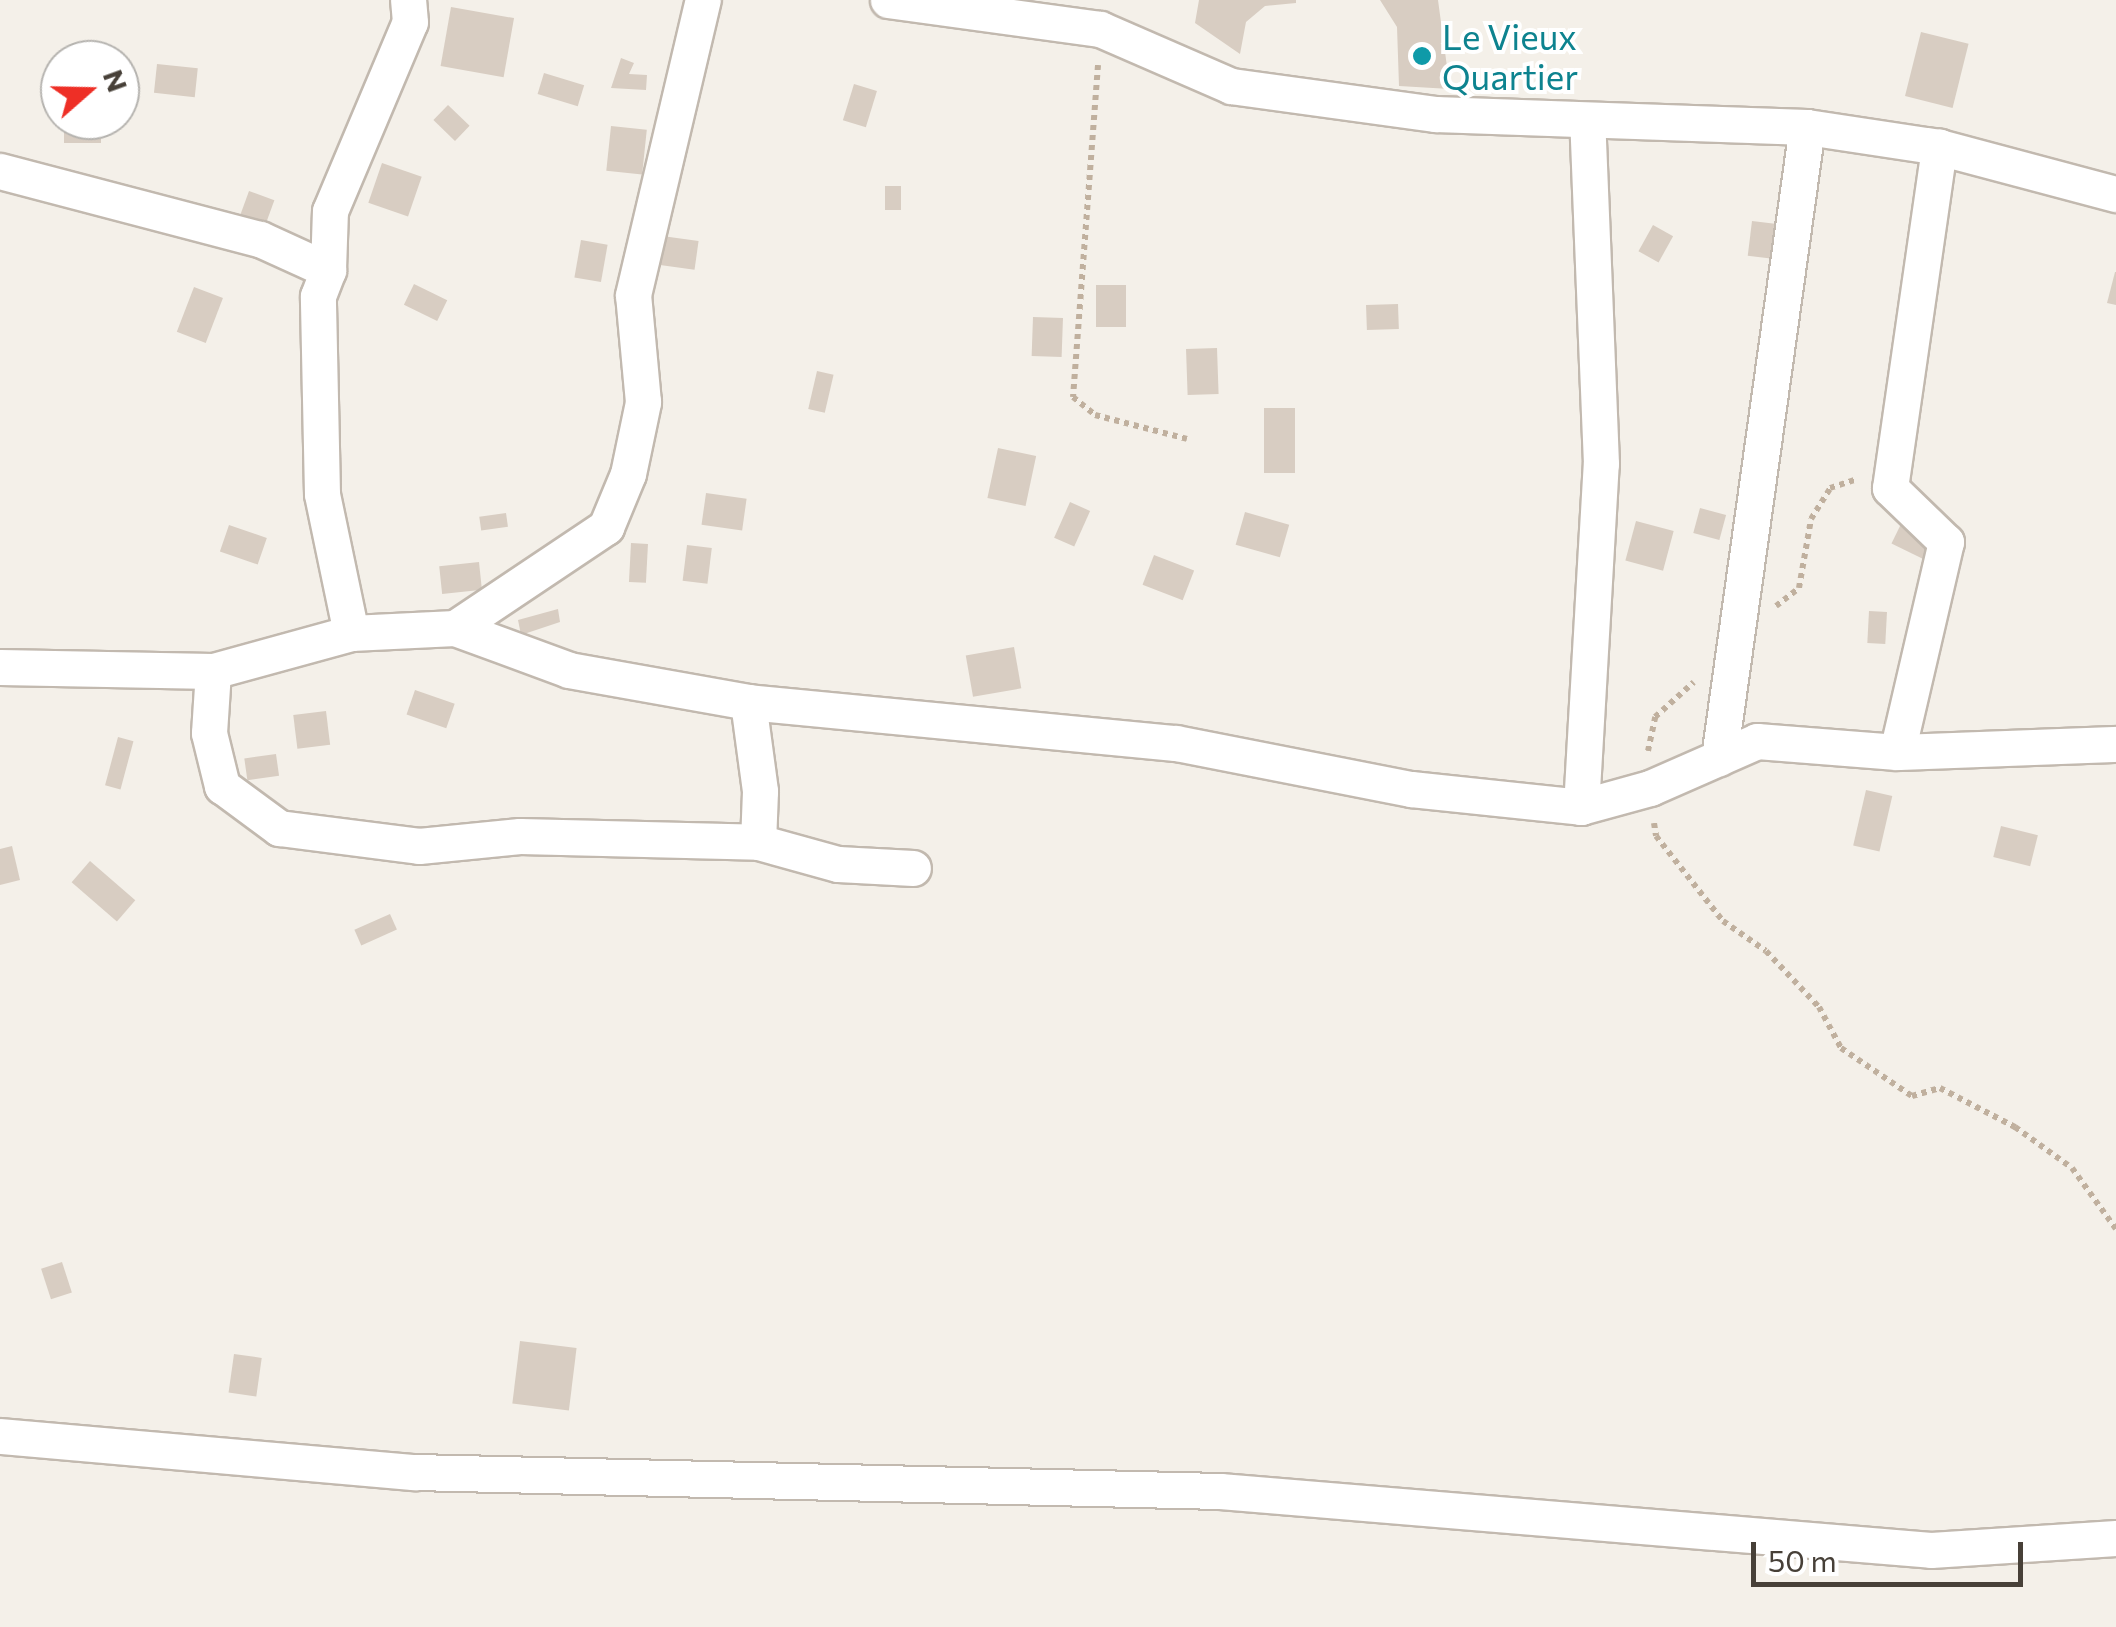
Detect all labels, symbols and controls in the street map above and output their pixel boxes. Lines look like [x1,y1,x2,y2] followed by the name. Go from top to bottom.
[1442,15,1578,97] place label: Le Vieux Quartier
[40,40,140,140] north arrow
[1411,45,1433,67] marker: Le Vieux Quartier
[97,65,136,96] text: N
[1756,1522,2028,1584] scale bar
[1768,1541,1837,1578] text: 50 m

